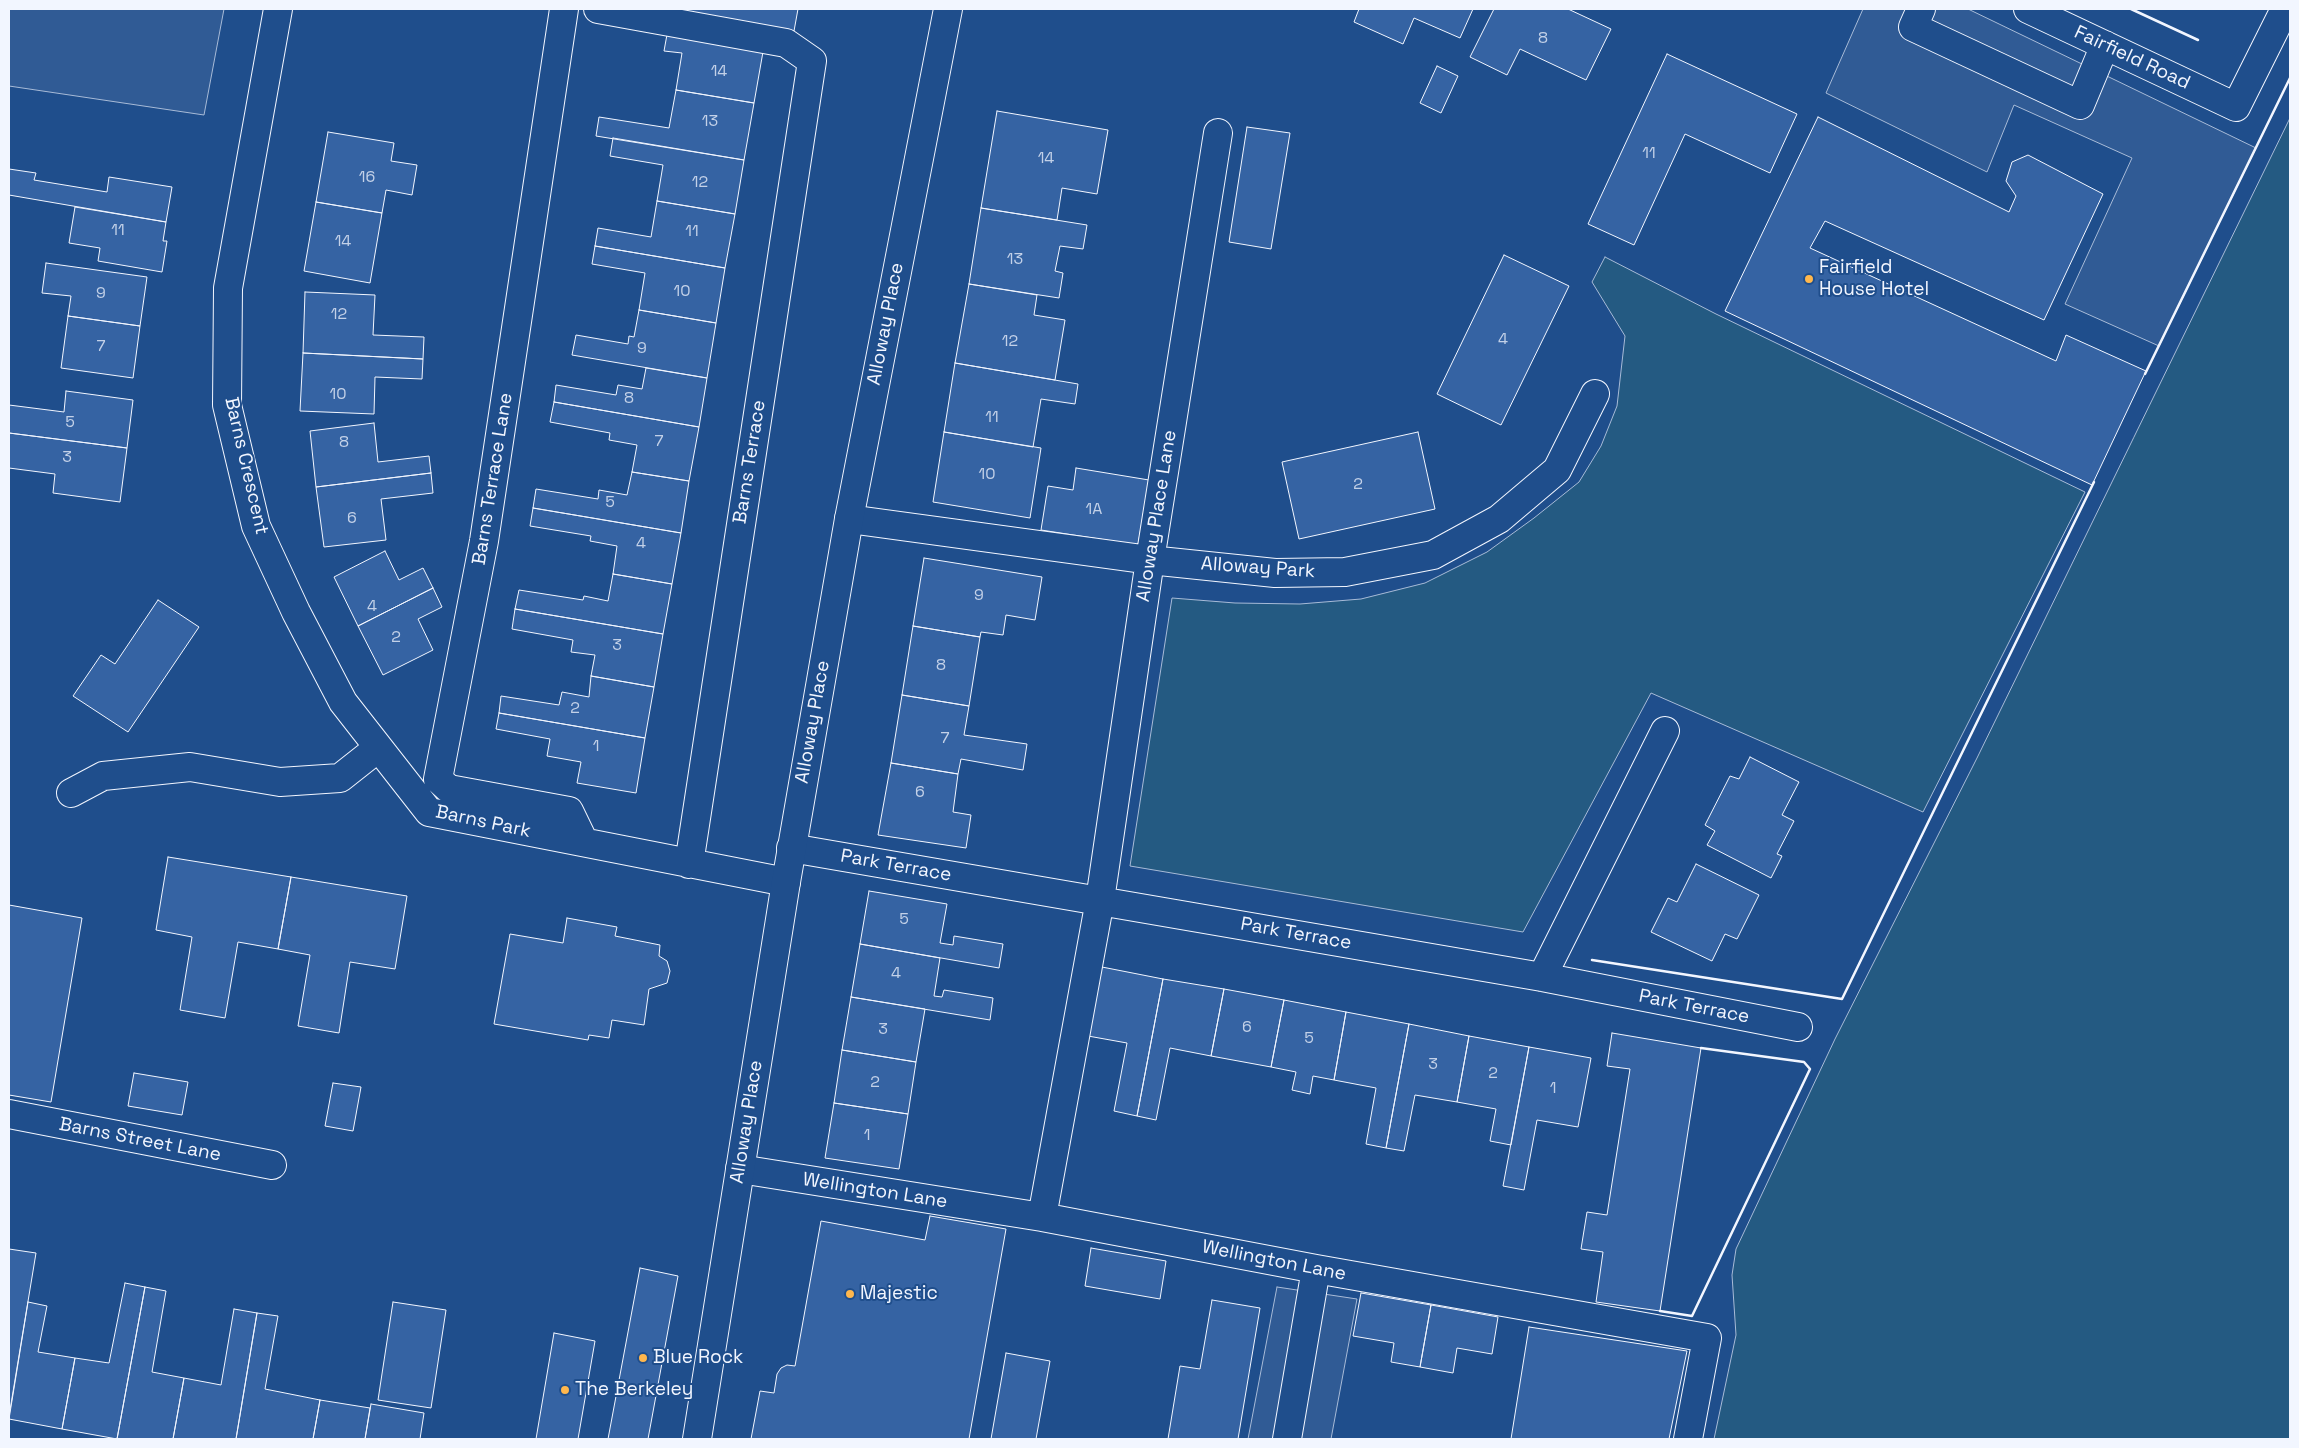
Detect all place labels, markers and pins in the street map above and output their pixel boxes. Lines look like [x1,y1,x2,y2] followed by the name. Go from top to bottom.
[1819,257,1929,301] place label: Fairfield House Hotel
[1803,273,1815,285] marker: Fairfield House Hotel
[860,1283,938,1305] place label: Majestic
[844,1288,856,1300] marker: Majestic
[653,1347,743,1369] place label: Blue Rock
[637,1352,649,1364] marker: Blue Rock
[575,1379,693,1401] place label: The Berkeley
[559,1384,571,1396] marker: The Berkeley

